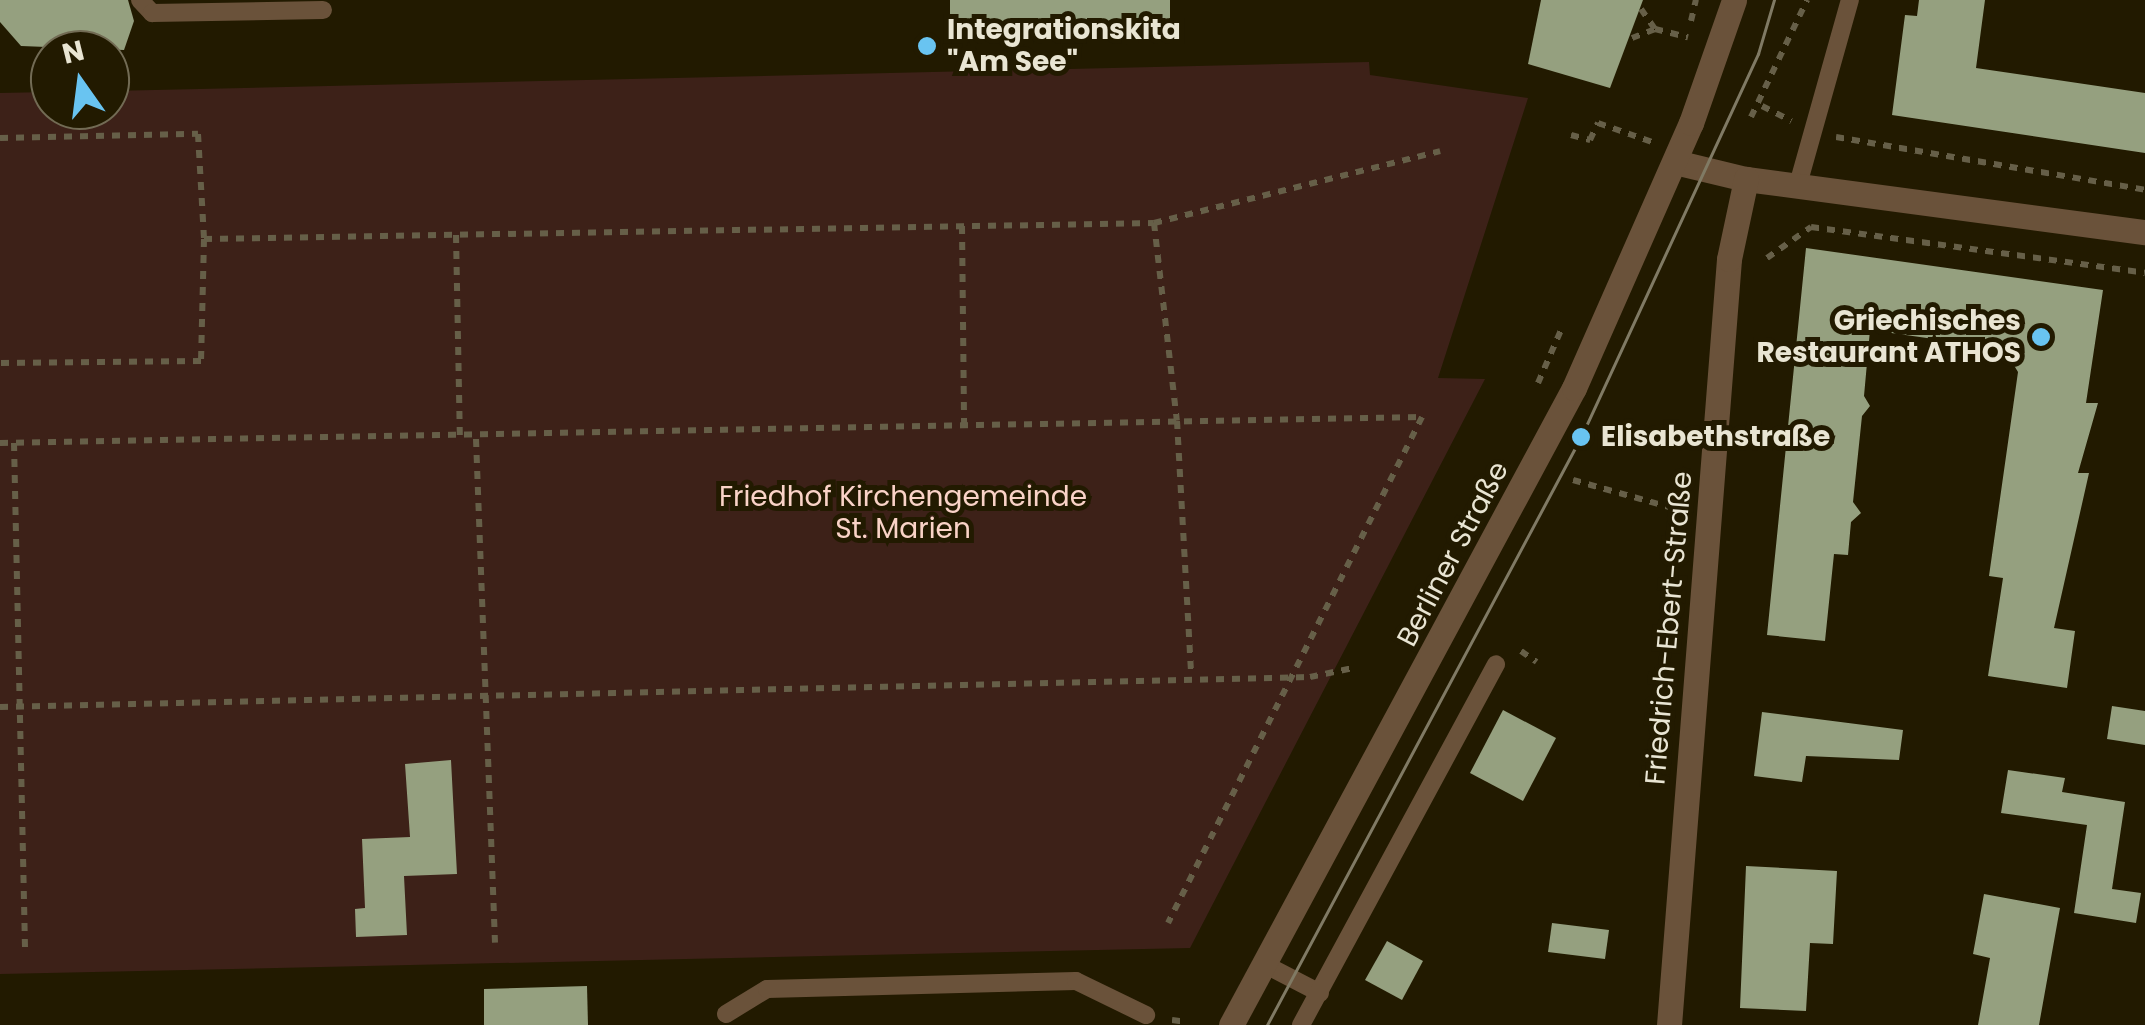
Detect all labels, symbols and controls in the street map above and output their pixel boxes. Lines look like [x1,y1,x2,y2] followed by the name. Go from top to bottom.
[947,13,1181,79] place label: Integrationskita "Am See"
[30,30,130,130] north arrow
[58,31,88,74] text: N
[916,35,938,57] marker: Integrationskita "Am See"
[1757,304,2021,370] place label: Griechisches Restaurant ATHOS
[2030,326,2052,348] marker: Griechisches Restaurant ATHOS
[1601,420,1830,454] place label: Elisabethstraße
[1570,426,1592,448] marker: Elisabethstraße
[1390,456,1516,652] street label: Berliner Straße
[1639,470,1699,786] street label: Friedrich-Ebert-Straße
[719,480,1087,546] park label: Friedhof Kirchengemeinde St. Marien

